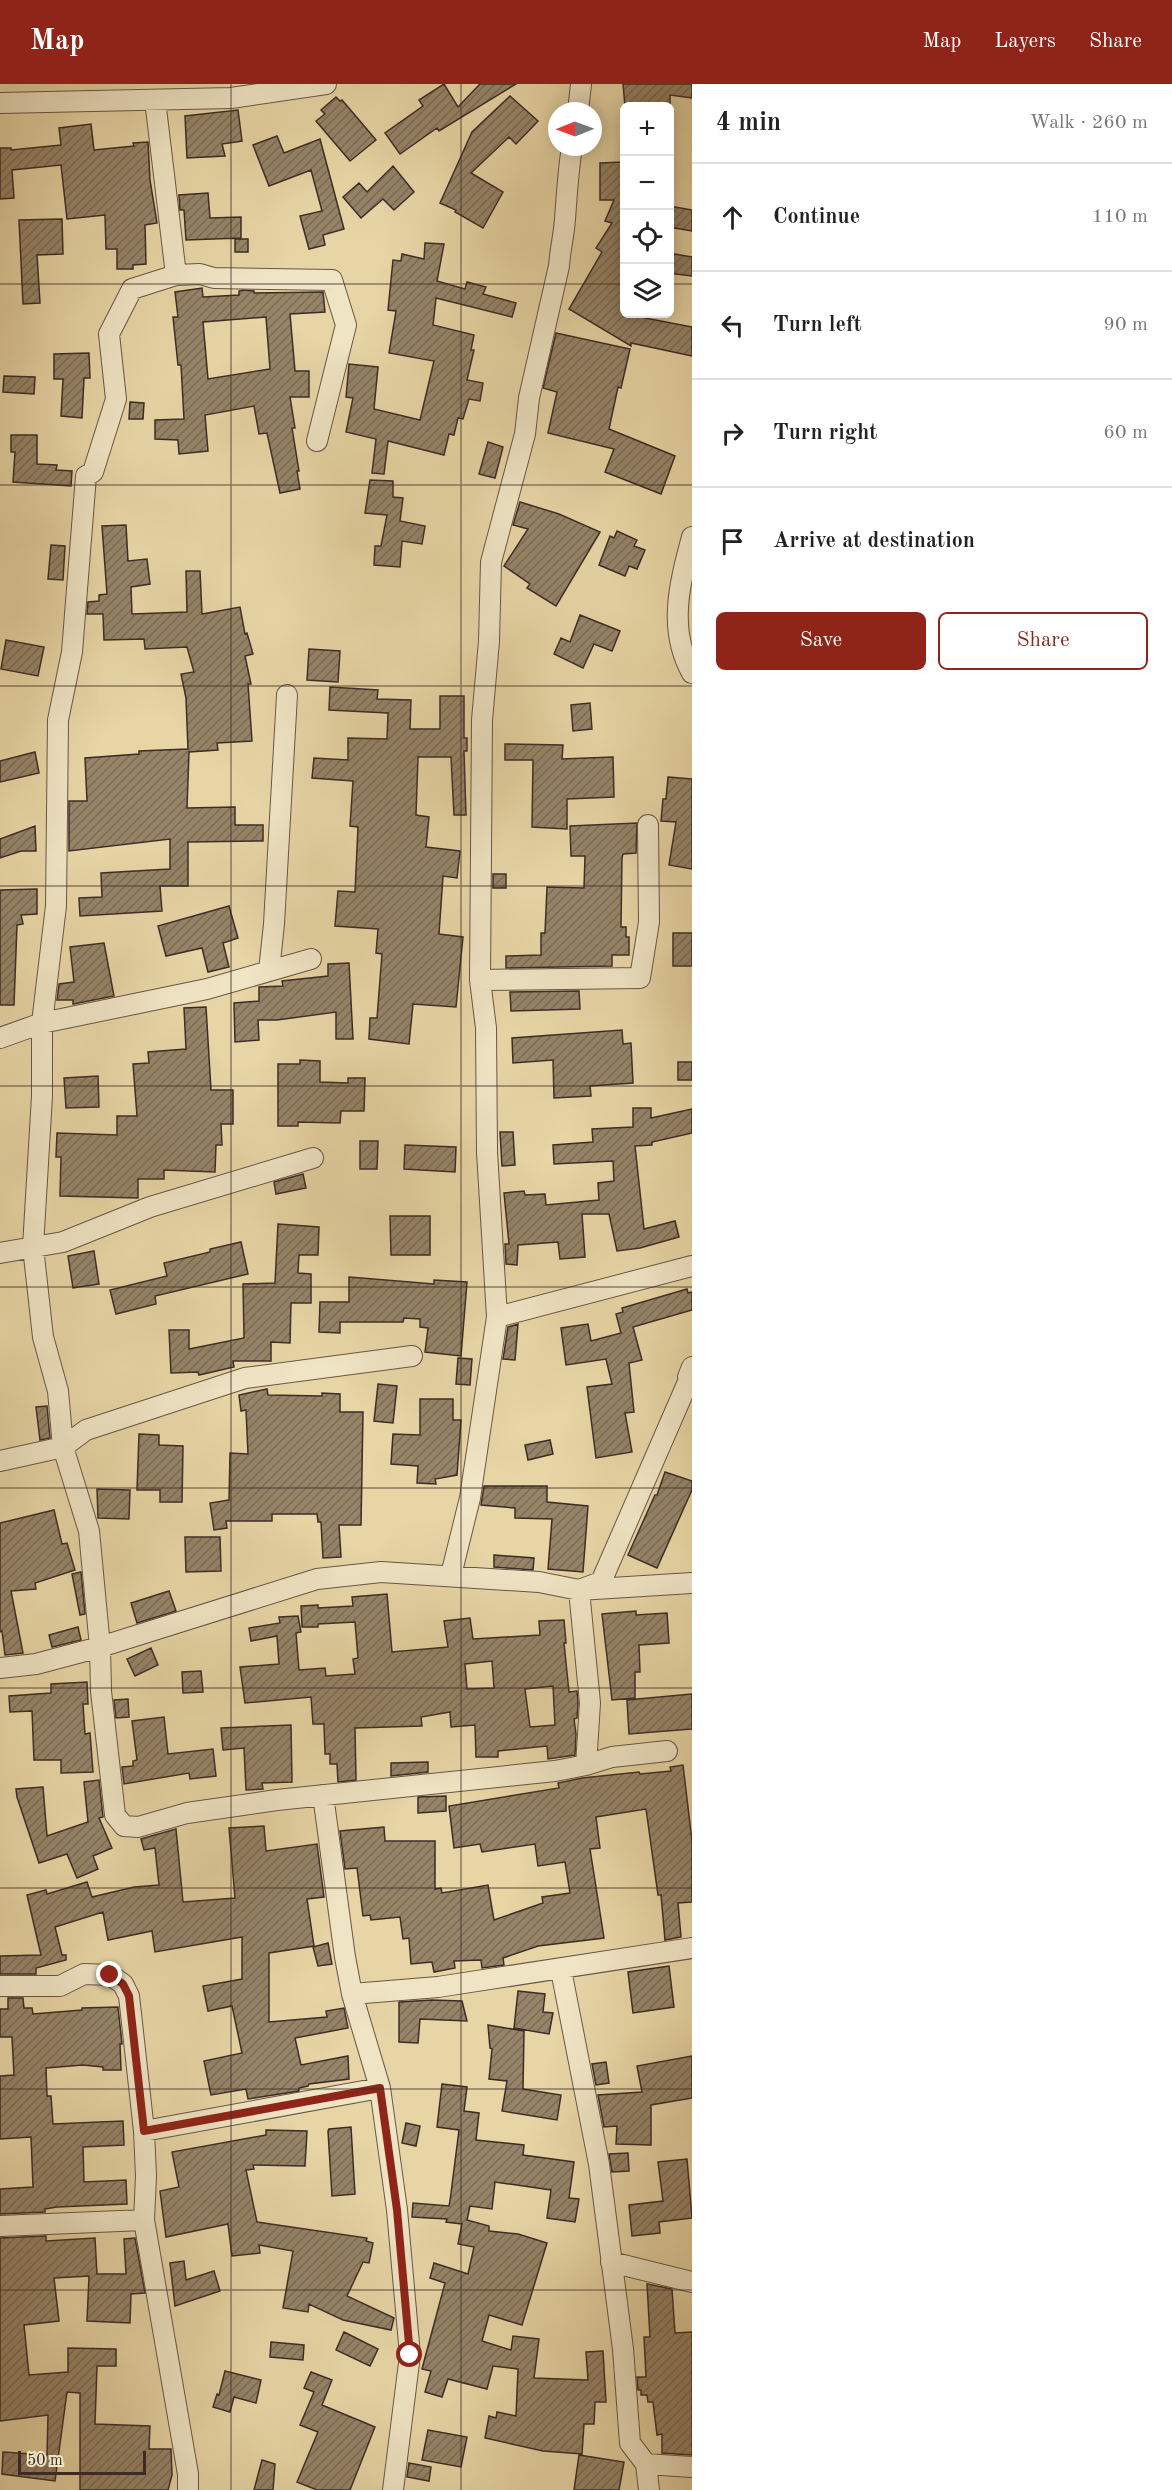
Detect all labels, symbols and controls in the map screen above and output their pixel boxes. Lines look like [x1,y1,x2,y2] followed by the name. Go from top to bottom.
[30,28,84,56] text: Map
[922,31,961,52] text: Map
[994,31,1056,52] text: Layers
[1089,31,1142,52] text: Share
[548,102,602,156] north arrow
[620,102,674,318] map controls
[620,102,674,156] button: +
[716,110,781,136] text: 4 min
[1029,113,1148,133] text: Walk · 260 m
[620,156,674,210] button: −
[716,201,749,234] icon: ahead
[773,206,860,228] text: Continue
[1092,207,1148,227] text: 110 m
[620,210,674,264] button: locate
[620,264,674,318] button: layers
[716,309,749,342] icon: left
[773,314,862,336] text: Turn left
[1103,315,1148,335] text: 90 m
[716,417,749,450] icon: right
[773,422,877,444] text: Turn right
[1103,423,1148,443] text: 60 m
[716,525,749,558] icon: arrive
[773,530,975,552] text: Arrive at destination
[716,612,926,670] button: Save
[938,612,1148,670] button: Share
[96,1961,122,1987] route end
[396,2341,422,2367] route start
[18,2448,146,2476] scale bar
[27,2453,63,2469] text: 50 m

